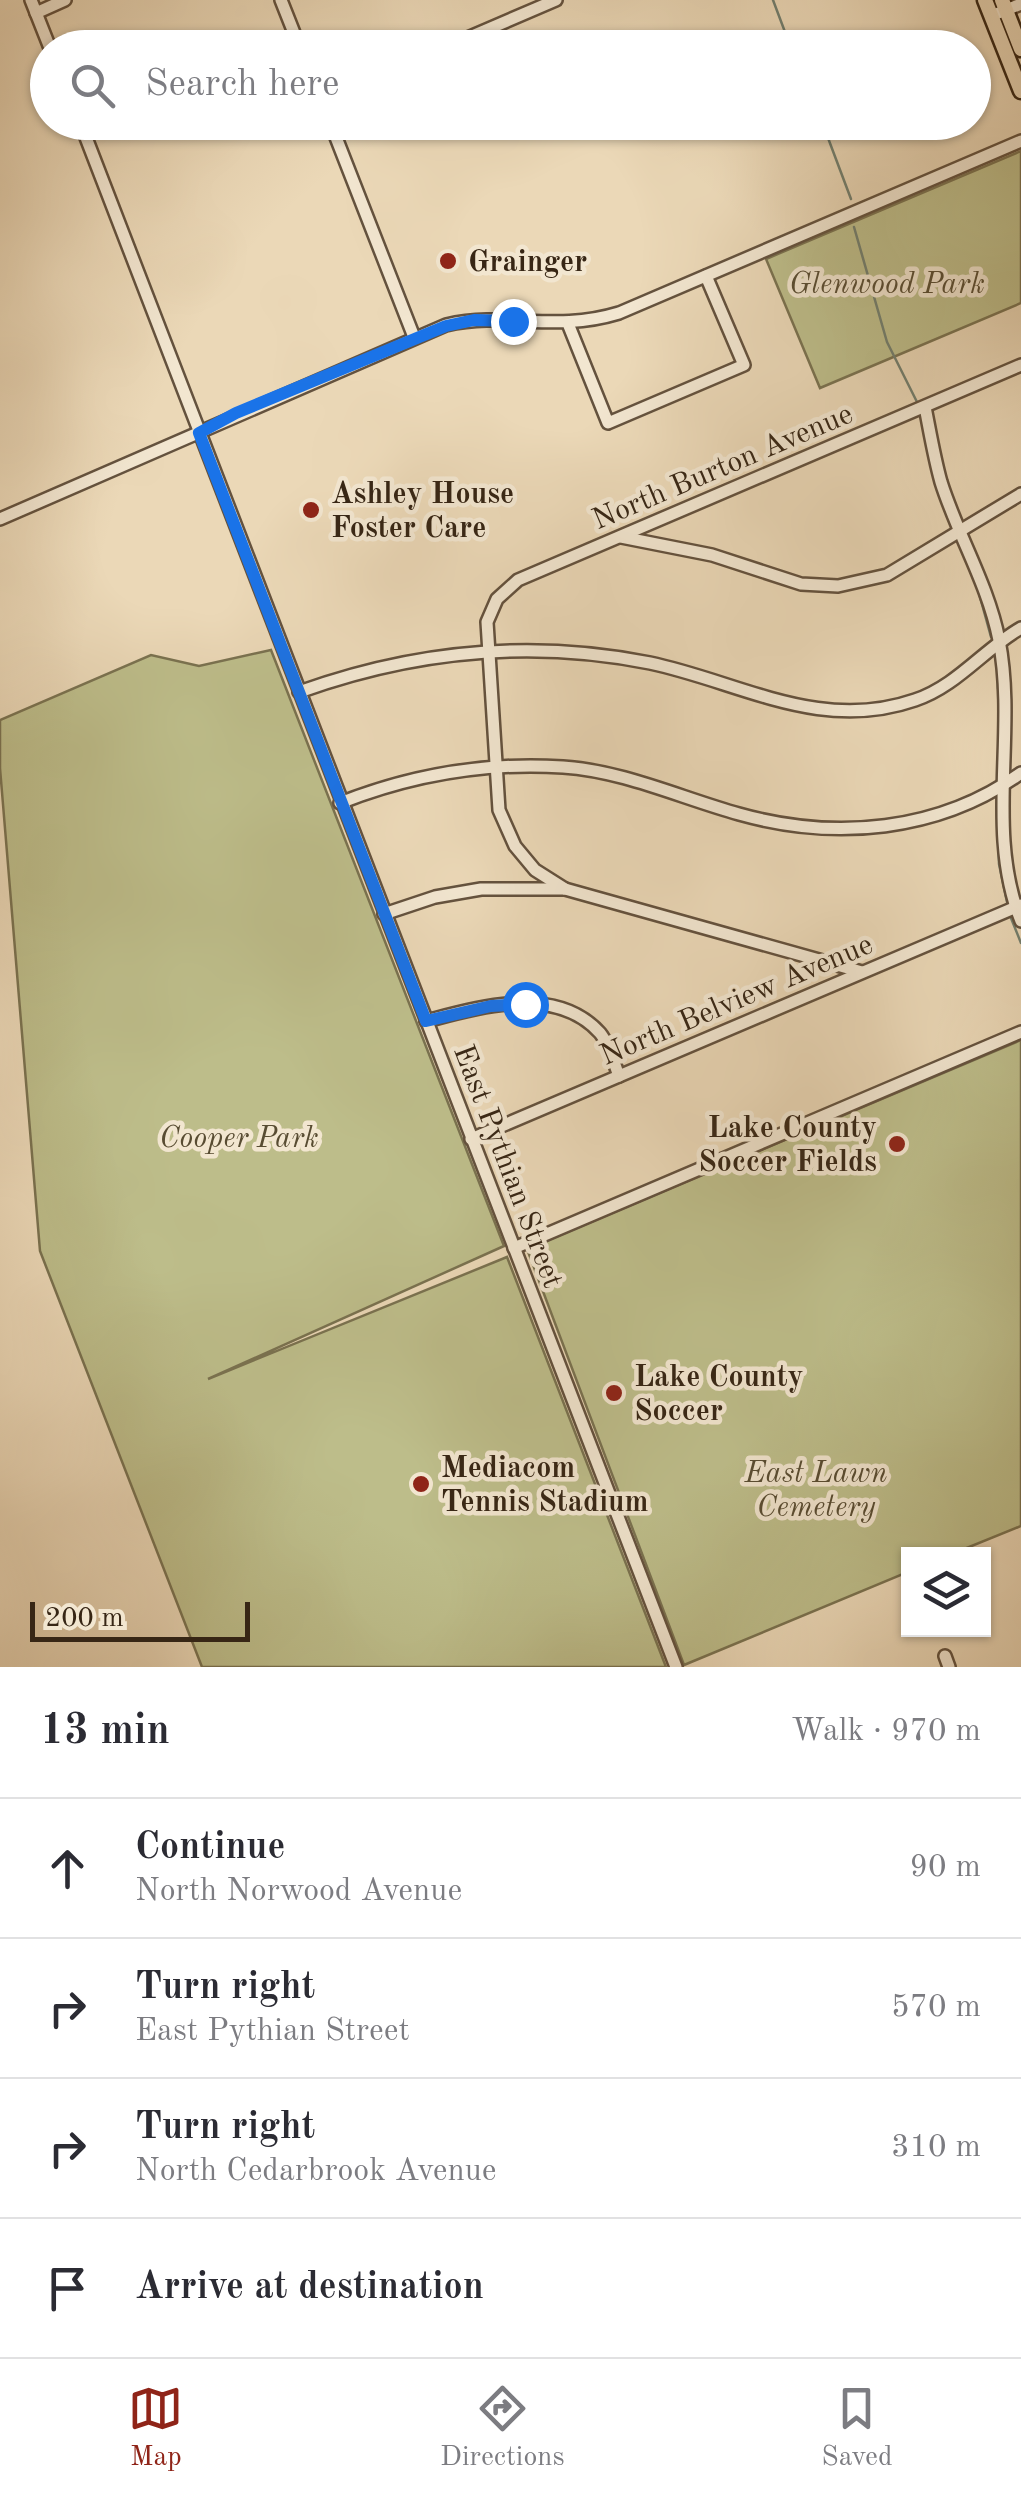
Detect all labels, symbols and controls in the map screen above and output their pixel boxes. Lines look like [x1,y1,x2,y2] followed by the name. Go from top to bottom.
[30,30,991,140] search box
[65,58,120,113] icon: search
[145,66,340,104] text: Search here
[468,248,587,278] place label: Grainger
[437,250,459,272] marker: Grainger
[789,270,985,300] park label: Glenwood Park
[491,299,537,345] route end
[588,399,857,536] street label: North Burton Avenue
[331,480,514,544] place label: Ashley House Foster Care
[300,499,322,521] marker: Ashley House Foster Care
[596,930,877,1072] street label: North Belview Avenue
[503,982,549,1028] route start
[447,1041,567,1292] street label: East Pythian Street
[698,1114,877,1178] place label: Lake County Soccer Fields
[159,1124,319,1154] park label: Cooper Park
[886,1133,908,1155] marker: Lake County Soccer Fields
[634,1363,803,1427] place label: Lake County Soccer
[603,1382,625,1404] marker: Lake County Soccer
[441,1454,649,1518] place label: Mediacom Tennis Stadium
[744,1459,887,1523] park label: East Lawn Cemetery
[410,1473,432,1495] marker: Mediacom Tennis Stadium
[901,1547,991,1637] map controls
[901,1547,991,1637] button: layers
[30,1597,250,1642] scale bar
[45,1605,124,1633] text: 200 m
[40,1711,170,1753] text: 13 min
[791,1716,981,1748] text: Walk · 970 m
[135,1829,285,1867] text: Continue
[40,1841,95,1896] icon: ahead
[910,1852,981,1884] text: 90 m
[135,1876,462,1908] text: North Norwood Avenue
[135,1969,315,2007] text: Turn right
[40,1981,95,2036] icon: right
[891,1992,981,2024] text: 570 m
[135,2016,410,2048] text: East Pythian Street
[135,2109,315,2147] text: Turn right
[40,2121,95,2176] icon: right
[891,2132,981,2164] text: 310 m
[135,2156,496,2188] text: North Cedarbrook Avenue
[40,2261,95,2316] icon: arrive
[135,2269,484,2307] text: Arrive at destination
[128,2381,183,2476] tab: Map
[440,2381,565,2476] tab: Directions
[821,2381,893,2476] tab: Saved

